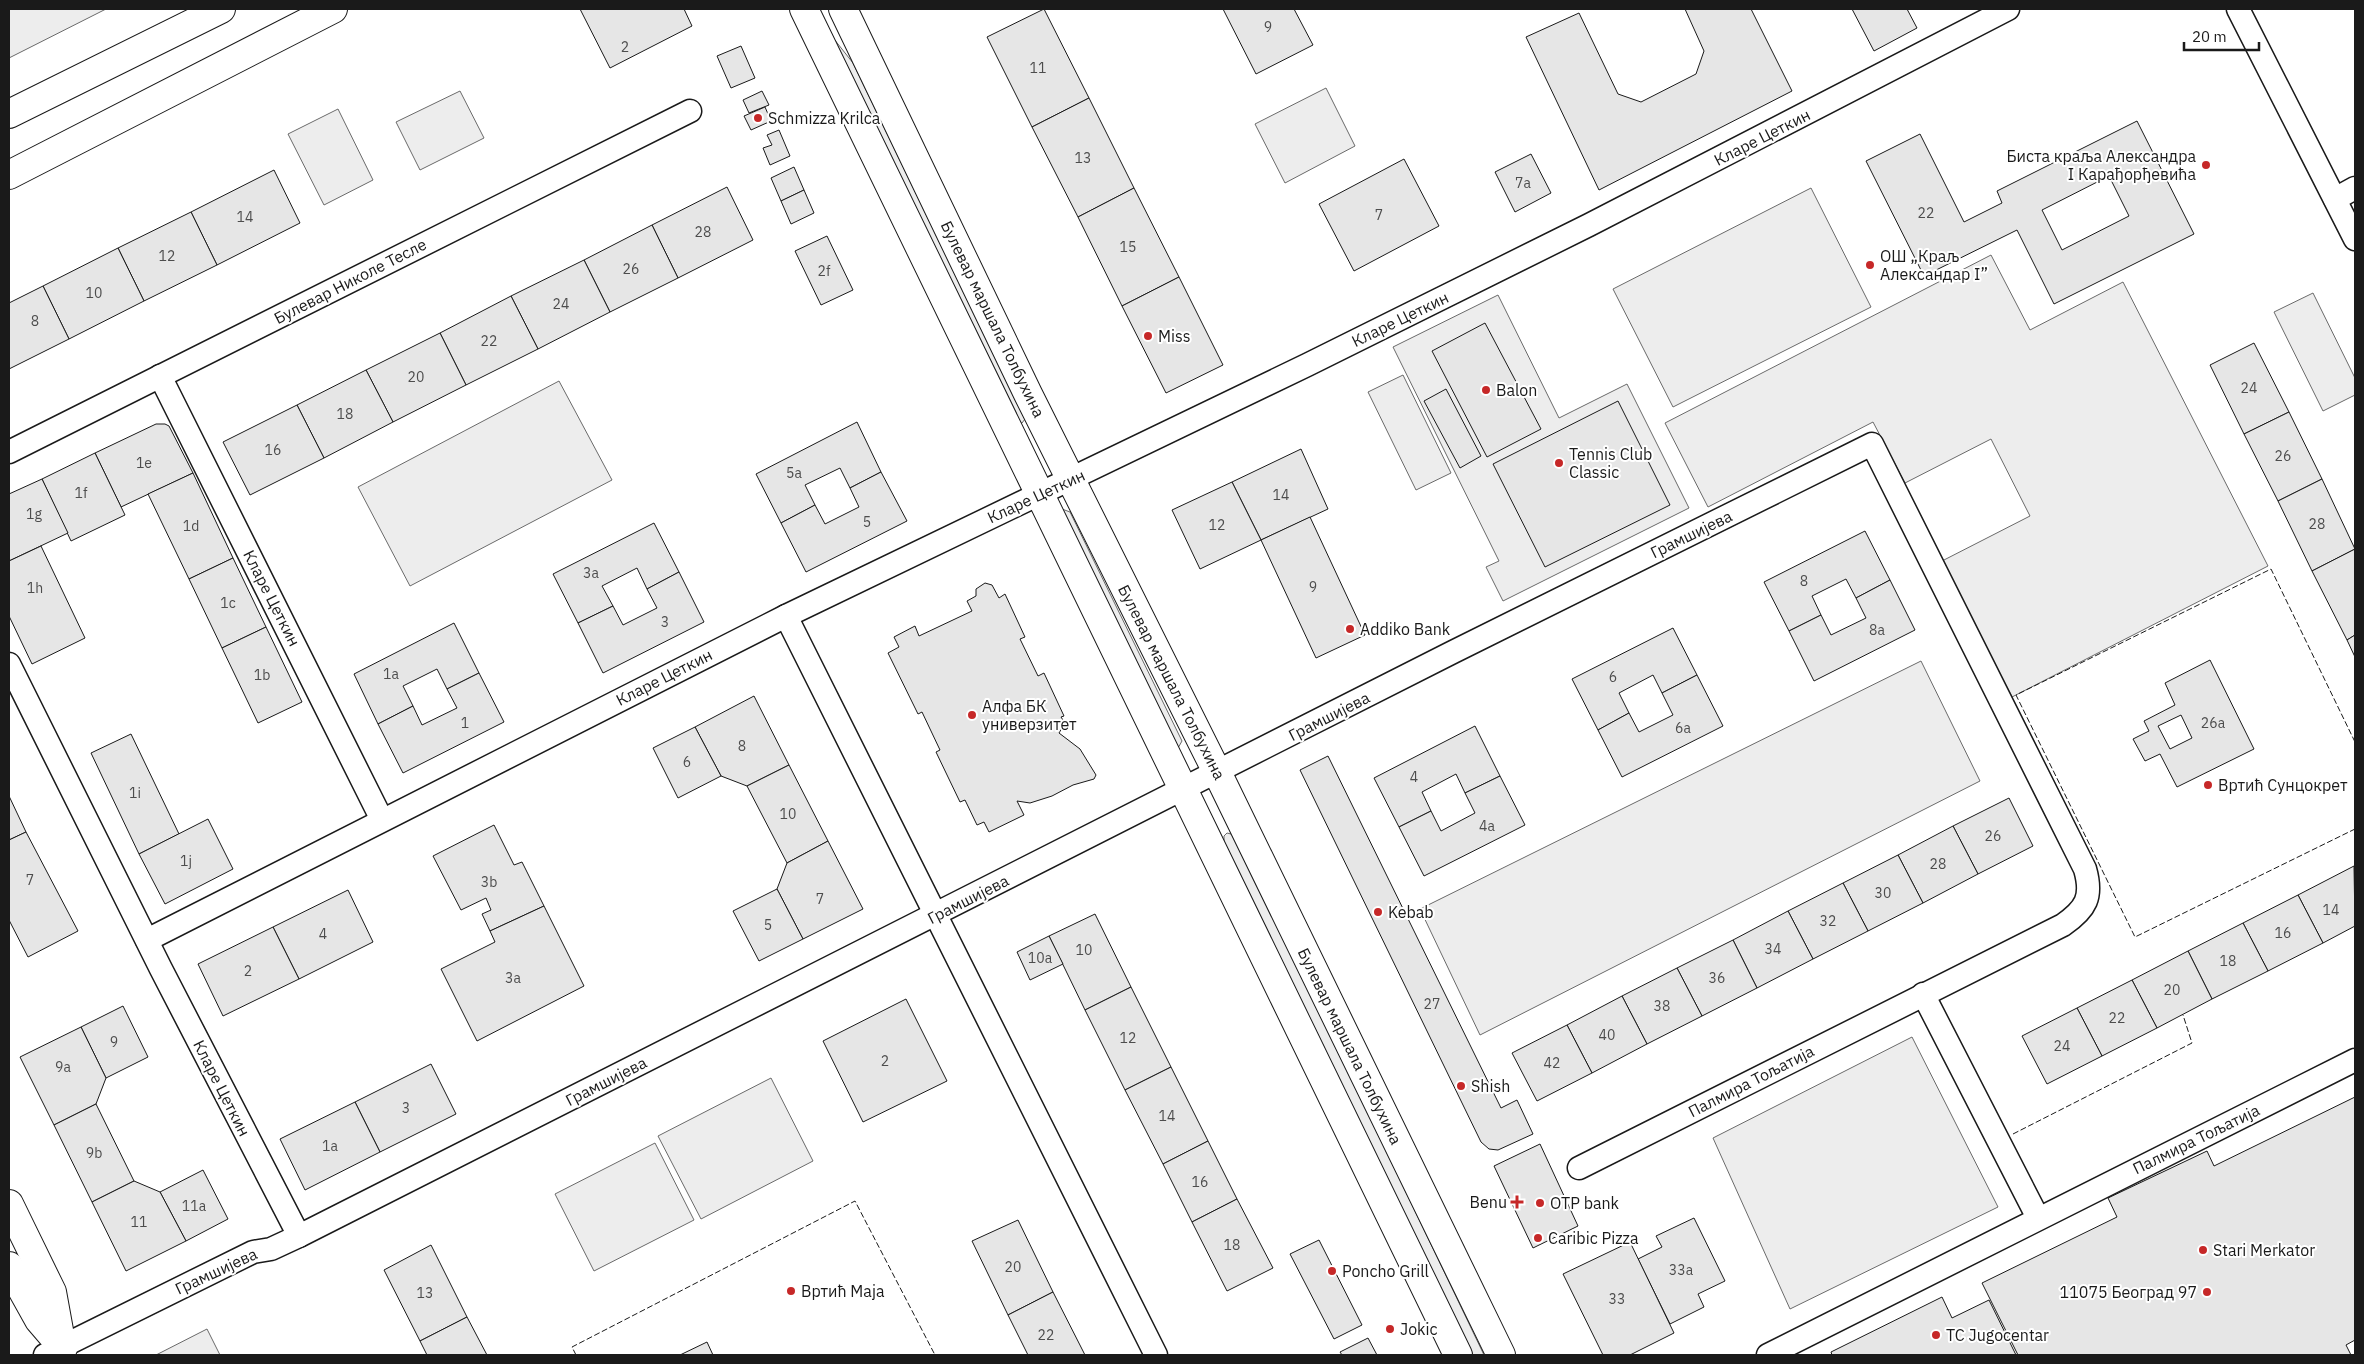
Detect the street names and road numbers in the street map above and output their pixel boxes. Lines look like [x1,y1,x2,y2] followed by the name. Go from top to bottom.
[1710,104,1814,170] street label: Кларе Цеткин
[937,217,1050,421] street label: Булевар маршала Толбухина
[270,234,430,328] street label: Булевар Николе Тесле
[1348,287,1452,351] street label: Кларе Цеткин
[984,465,1088,527] street label: Кларе Цеткин
[1647,505,1735,562] street label: Грамшијева
[239,546,305,650] street label: Кларе Цеткин
[1114,581,1230,783] street label: Булевар маршала Толбухина
[612,644,716,710] street label: Кларе Цеткин
[1285,687,1373,745] street label: Грамшијева
[924,870,1012,928] street label: Грамшијева
[1294,944,1407,1148] street label: Булевар маршала Толбухина
[189,1036,255,1140] street label: Кларе Цеткин
[1685,1040,1818,1121] street label: Палмира Тољатија
[562,1052,650,1110] street label: Грамшијева
[2129,1099,2263,1178] street label: Палмира Тољатија
[172,1243,261,1299] street label: Грамшијева

